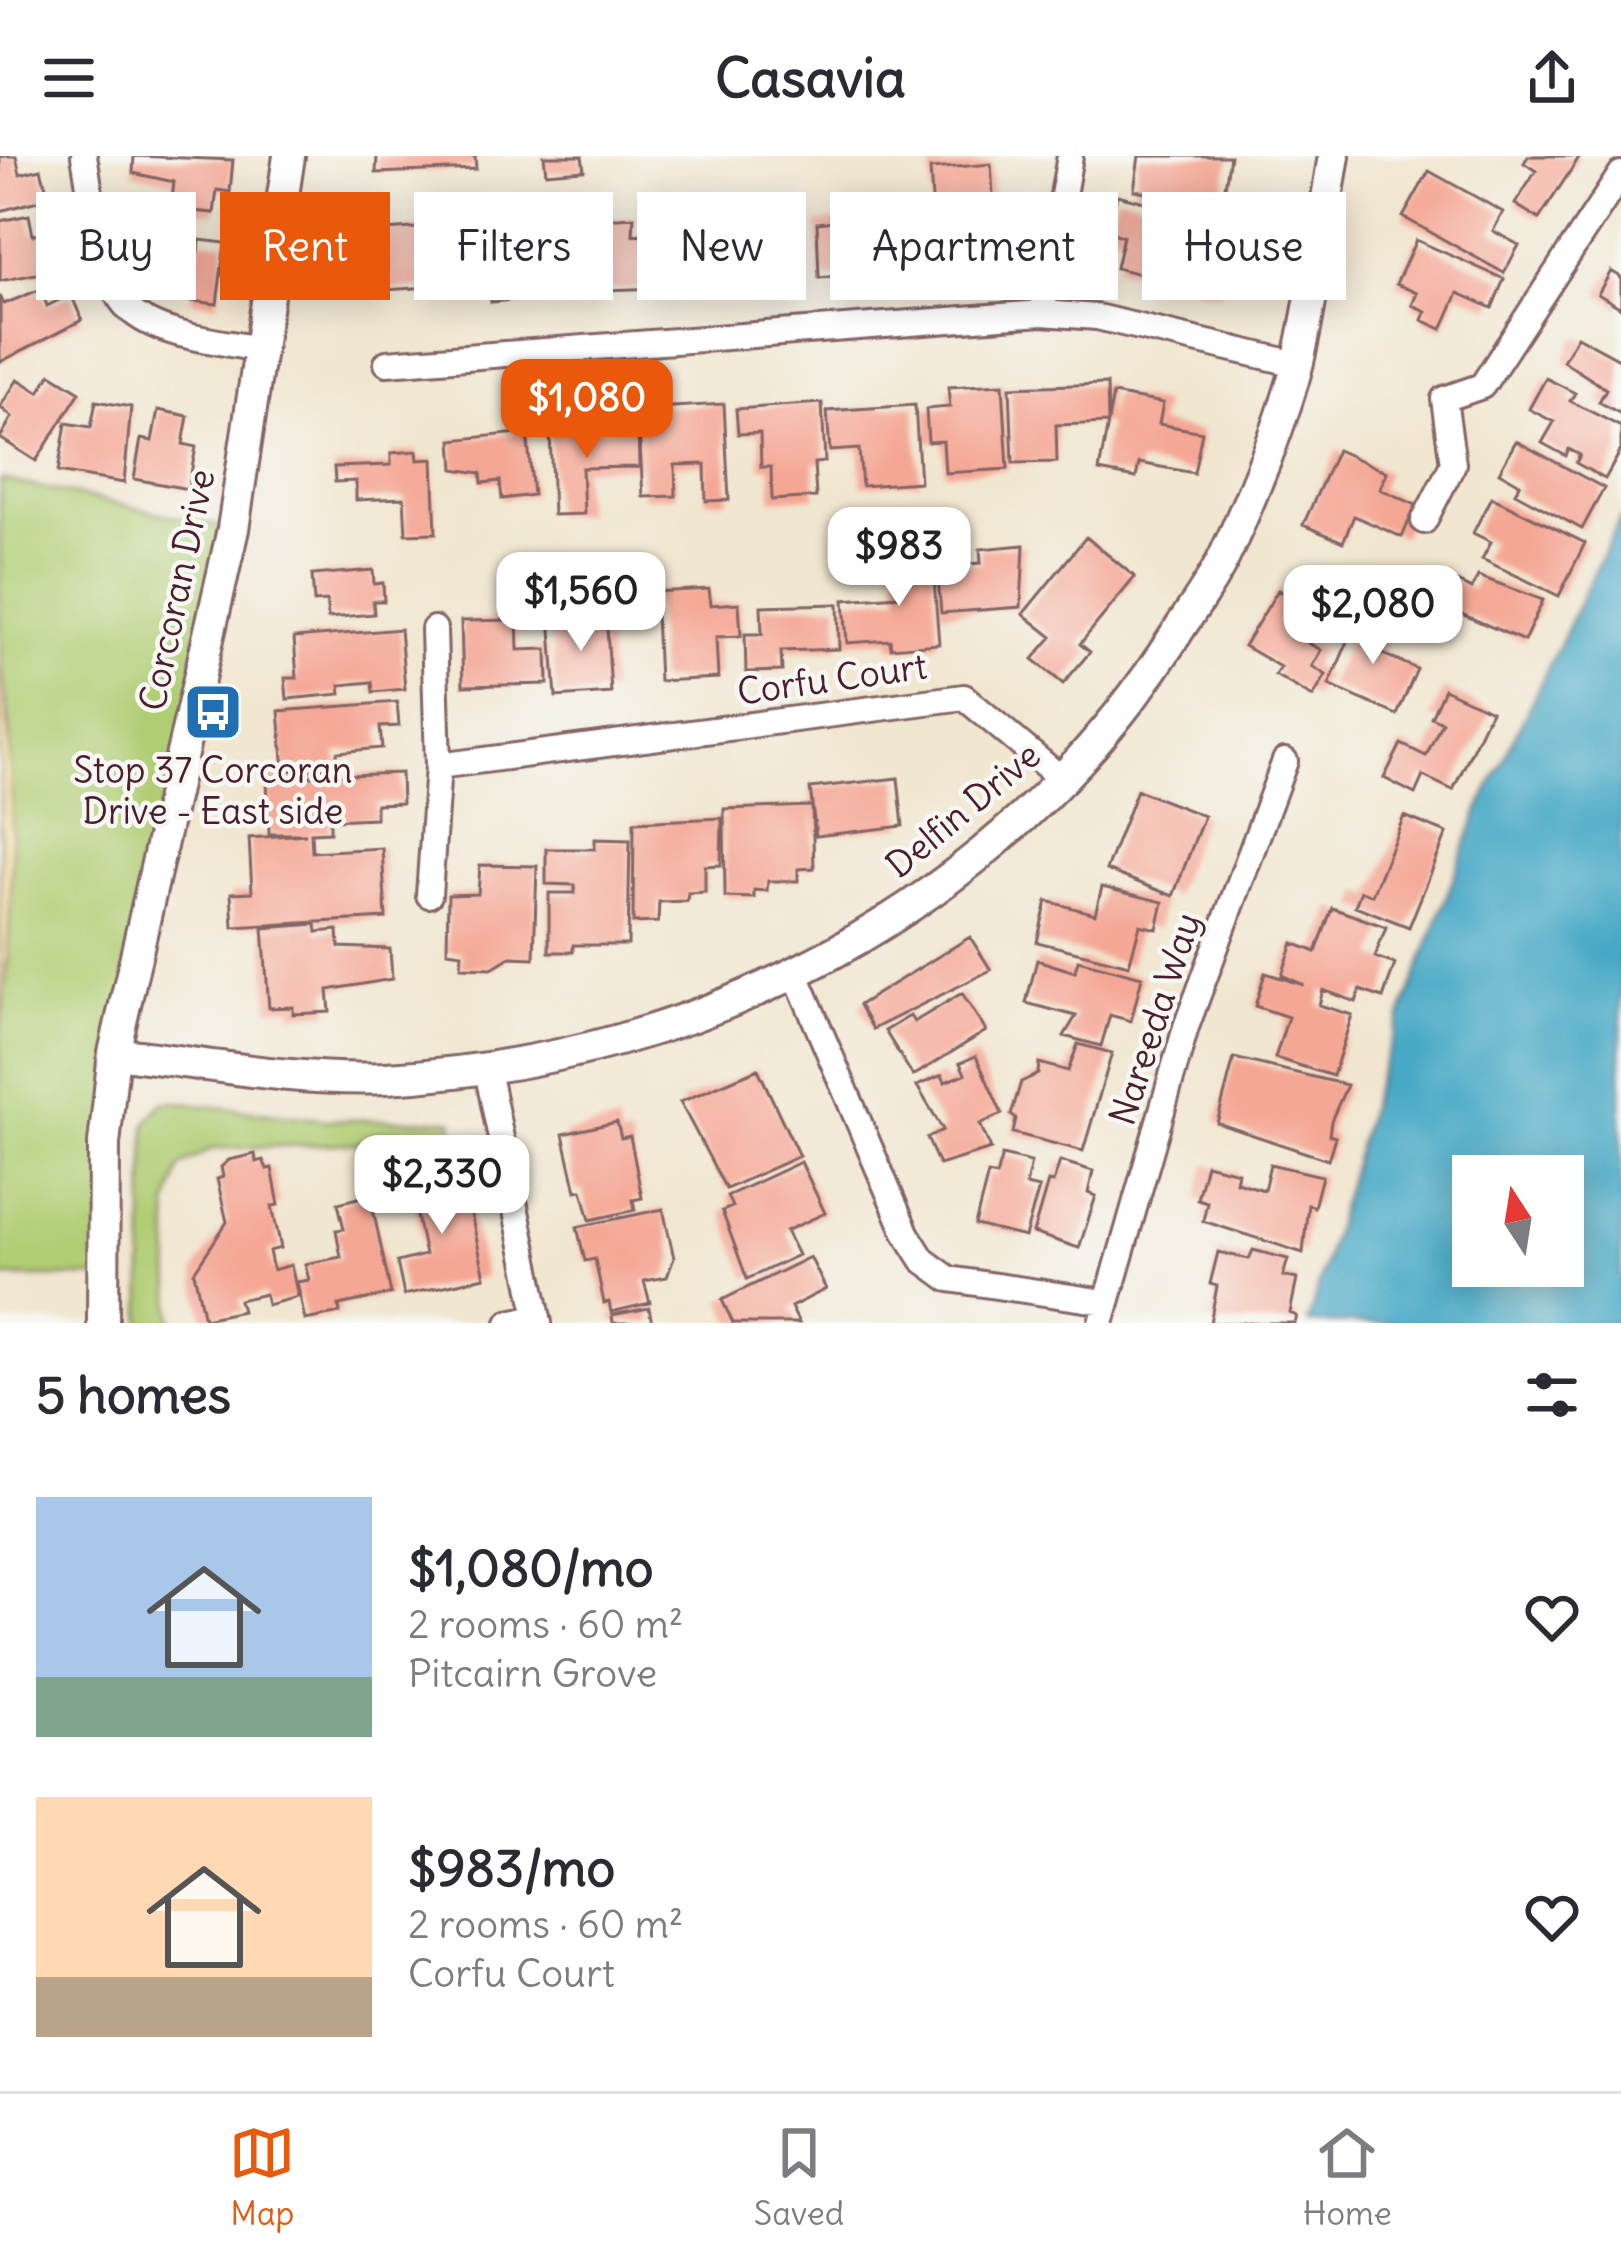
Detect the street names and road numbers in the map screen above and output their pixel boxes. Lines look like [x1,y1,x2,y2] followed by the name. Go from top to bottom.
[129,465,225,715] street label: Corcoran Drive
[734,643,930,715] street label: Corfu Court
[877,733,1049,887] street label: Delfin Drive
[1100,907,1210,1131] street label: Nareeda Way

